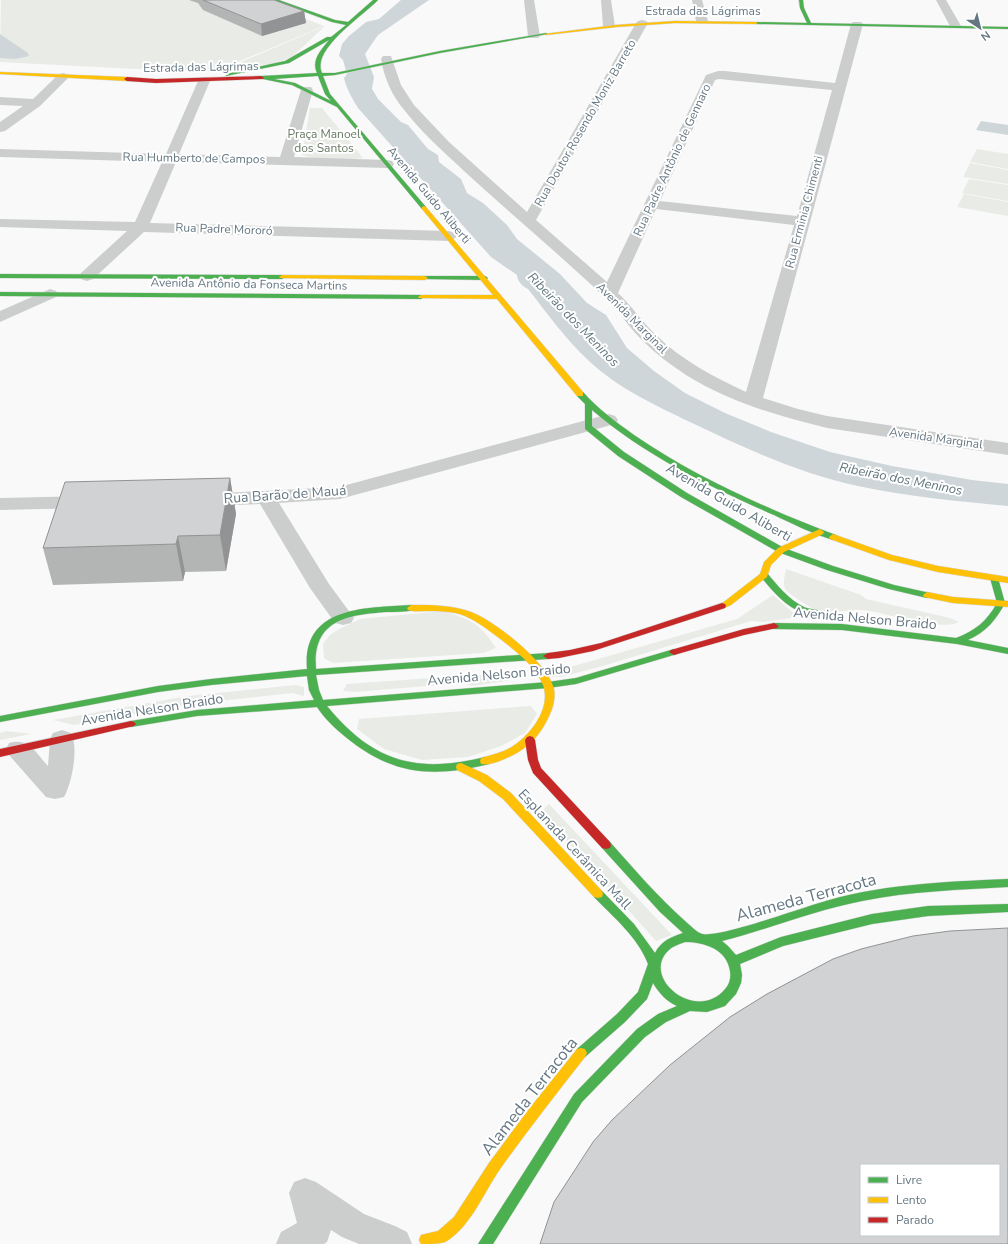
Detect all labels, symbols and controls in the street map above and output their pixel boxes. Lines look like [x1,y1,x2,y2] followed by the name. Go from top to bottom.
[645,3,761,19] street label: Estrada das Lágrimas
[960,8,1000,48] north arrow
[978,27,993,44] text: N
[530,36,640,209] street label: Rua Doutor Rosendo Moniz Barreto
[143,58,259,76] street label: Estrada das Lágrimas
[630,81,715,239] street label: Rua Padre Antônio de Gennaro
[287,126,361,156] park label: Praça Manoel dos Santos
[384,143,474,247] street label: Avenida Guido Aliberti
[123,149,266,167] street label: Rua Humberto de Campos
[781,154,827,270] street label: Rua Erminia Chimenti
[175,219,273,239] street label: Rua Padre Mororó
[523,268,623,371] water label: Ribeirão dos Meninos
[150,274,348,294] street label: Avenida Antônio da Fonseca Martins
[593,279,671,357] street label: Avenida Marginal
[888,424,984,453] street label: Avenida Marginal
[838,458,964,500] water label: Ribeirão dos Meninos
[662,459,795,546] street label: Avenida Guido Aliberti
[223,481,347,508] street label: Rua Barão de Mauá
[793,603,938,634] street label: Avenida Nelson Braido
[427,659,572,690] street label: Avenida Nelson Braido
[80,689,225,730] street label: Avenida Nelson Braido
[514,785,636,914] street label: Esplanada Cerâmica Mall
[733,868,879,927] street label: Alameda Terracota
[476,1032,583,1160] street label: Alameda Terracota
[860,1164,1000,1236] legend
[896,1172,922,1188] text: Livre
[896,1192,927,1208] text: Lento
[896,1212,934,1228] text: Parado

